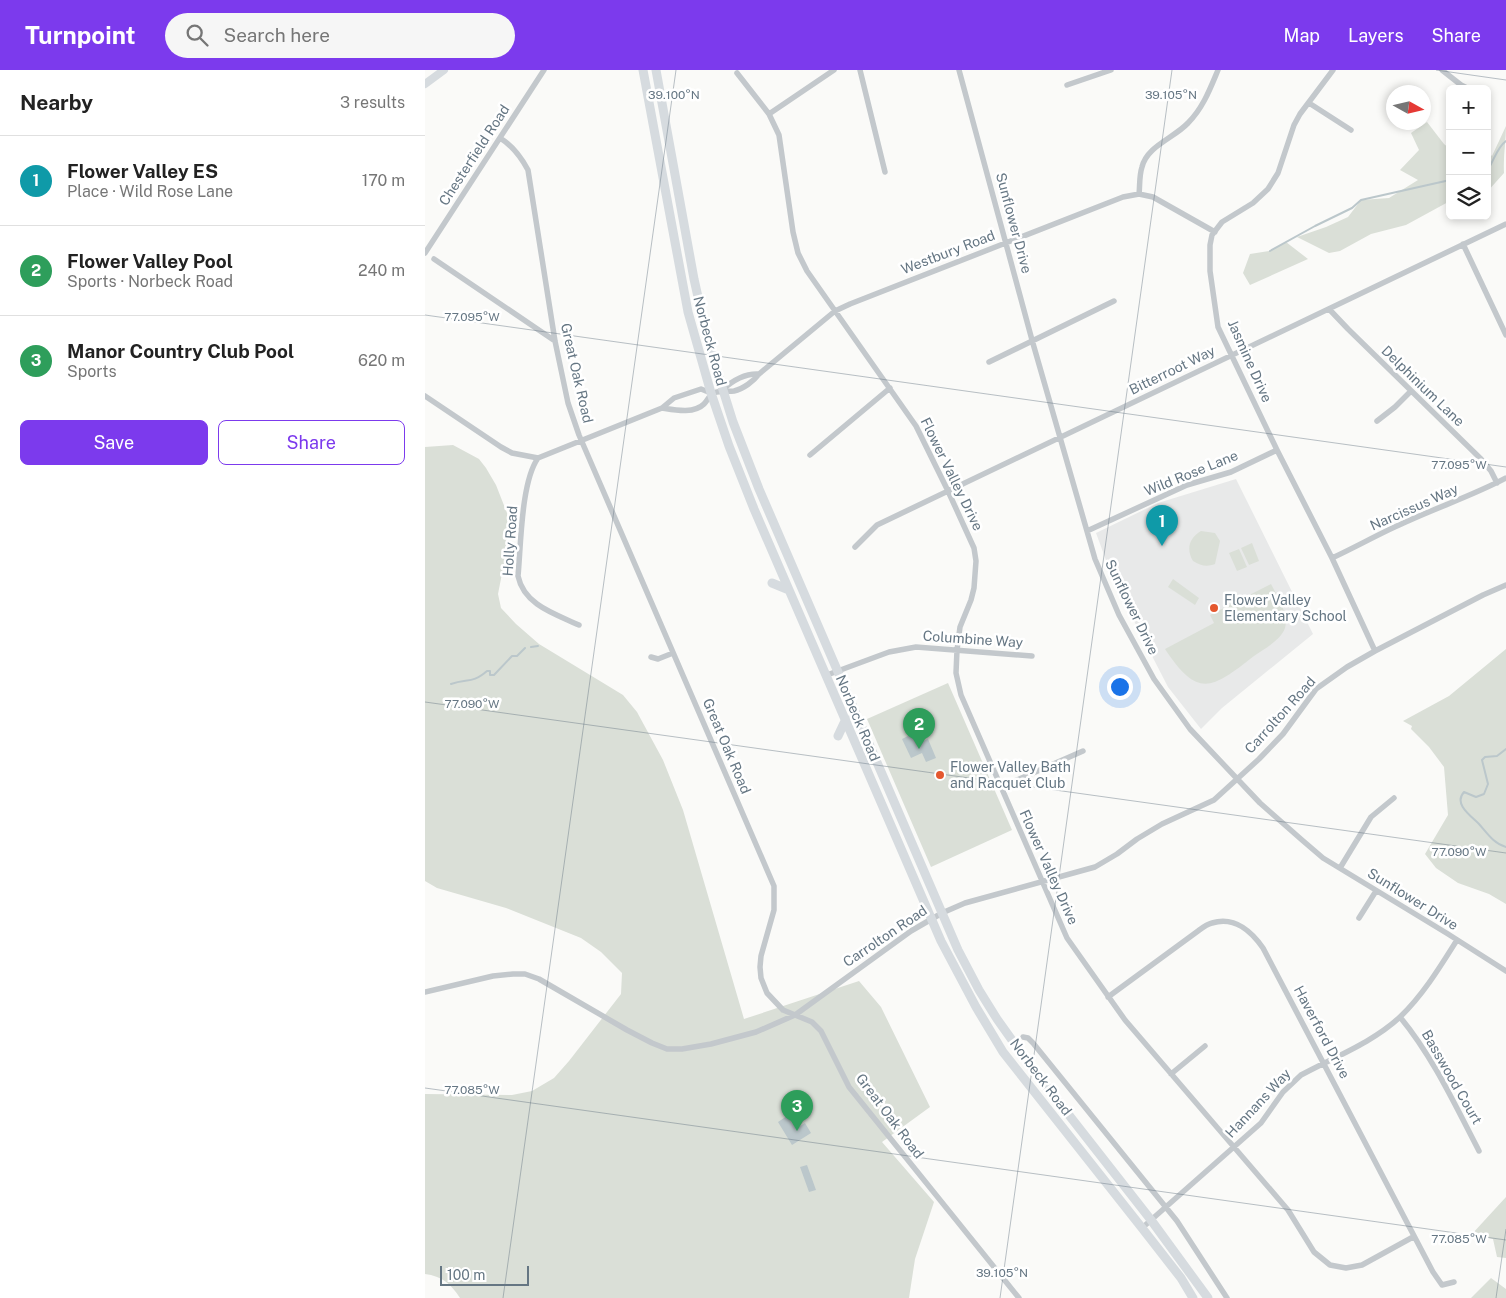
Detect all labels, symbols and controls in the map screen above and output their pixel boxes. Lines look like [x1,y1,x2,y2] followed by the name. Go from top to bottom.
[165,13,515,58] search box
[25,21,135,49] text: Turnpoint
[183,21,211,49] icon: search
[223,24,330,46] text: Search here
[1284,25,1320,46] text: Map
[1348,25,1404,46] text: Layers
[1432,25,1481,46] text: Share
[1386,85,1431,130] north arrow
[1446,85,1491,220] map controls
[1446,85,1491,130] button: +
[648,88,700,102] text: 39.100°N
[1145,88,1197,102] text: 39.105°N
[20,90,93,115] text: Nearby
[340,93,405,112] text: 3 results
[436,102,512,208] street label: Chesterfield Road
[1446,130,1491,175] button: −
[67,160,218,182] text: Flower Valley ES
[33,171,39,190] text: 1
[362,171,405,190] text: 170 m
[993,171,1035,275] street label: Sunflower Drive
[1446,175,1491,220] button: layers
[67,182,233,201] text: Place · Wild Rose Lane
[899,227,997,277] street label: Westbury Road
[67,250,233,272] text: Flower Valley Pool
[31,261,41,280] text: 2
[358,261,405,280] text: 240 m
[67,272,233,291] text: Sports · Norbeck Road
[690,294,730,388] street label: Norbeck Road
[444,310,500,324] text: 77.095°W
[1225,317,1275,405] street label: Jasmine Drive
[558,321,596,425] street label: Great Oak Road
[67,340,294,362] text: Manor Country Club Pool
[1127,342,1218,398] street label: Bitterroot Way
[1378,343,1468,430] street label: Delphinium Lane
[31,351,41,370] text: 3
[358,351,405,370] text: 620 m
[67,362,117,381] text: Sports
[918,415,986,533] street label: Flower Valley Drive
[20,420,208,465] button: Save
[218,420,405,465] button: Share
[1142,447,1240,499] street label: Wild Rose Lane
[1431,458,1487,472] text: 77.095°W
[1367,480,1461,534] street label: Narcissus Way
[500,505,520,577] street label: Holly Road
[1146,505,1178,546] pin: 1
[1102,557,1162,657] street label: Sunflower Drive
[1224,592,1347,624] place label: Flower Valley Elementary School
[1208,602,1220,614] marker: Flower Valley Elementary School
[922,628,1024,651] street label: Columbine Way
[833,672,883,764] street label: Norbeck Road
[1241,673,1319,757] street label: Carrolton Road
[1107,674,1133,700] your location
[700,696,754,796] street label: Great Oak Road
[445,697,500,711] text: 77.090°W
[903,708,935,749] pin: 2
[950,759,1071,791] place label: Flower Valley Bath and Racquet Club
[934,769,946,781] marker: Flower Valley Bath and Racquet Club
[1016,807,1082,927] street label: Flower Valley Drive
[1432,845,1487,859] text: 77.090°W
[1365,865,1461,933] street label: Sunflower Drive
[840,902,930,970] street label: Carrolton Road
[1291,983,1353,1081] street label: Haverford Drive
[1419,1027,1485,1127] street label: Basswood Court
[1007,1035,1075,1119] street label: Norbeck Road
[1222,1065,1294,1141] street label: Hannans Way
[853,1070,927,1162] street label: Great Oak Road
[444,1083,500,1097] text: 77.085°W
[781,1090,813,1131] pin: 3
[1431,1232,1487,1246] text: 77.085°W
[440,1263,529,1286] scale bar
[976,1266,1028,1280] text: 39.105°N
[447,1267,485,1283] text: 100 m

